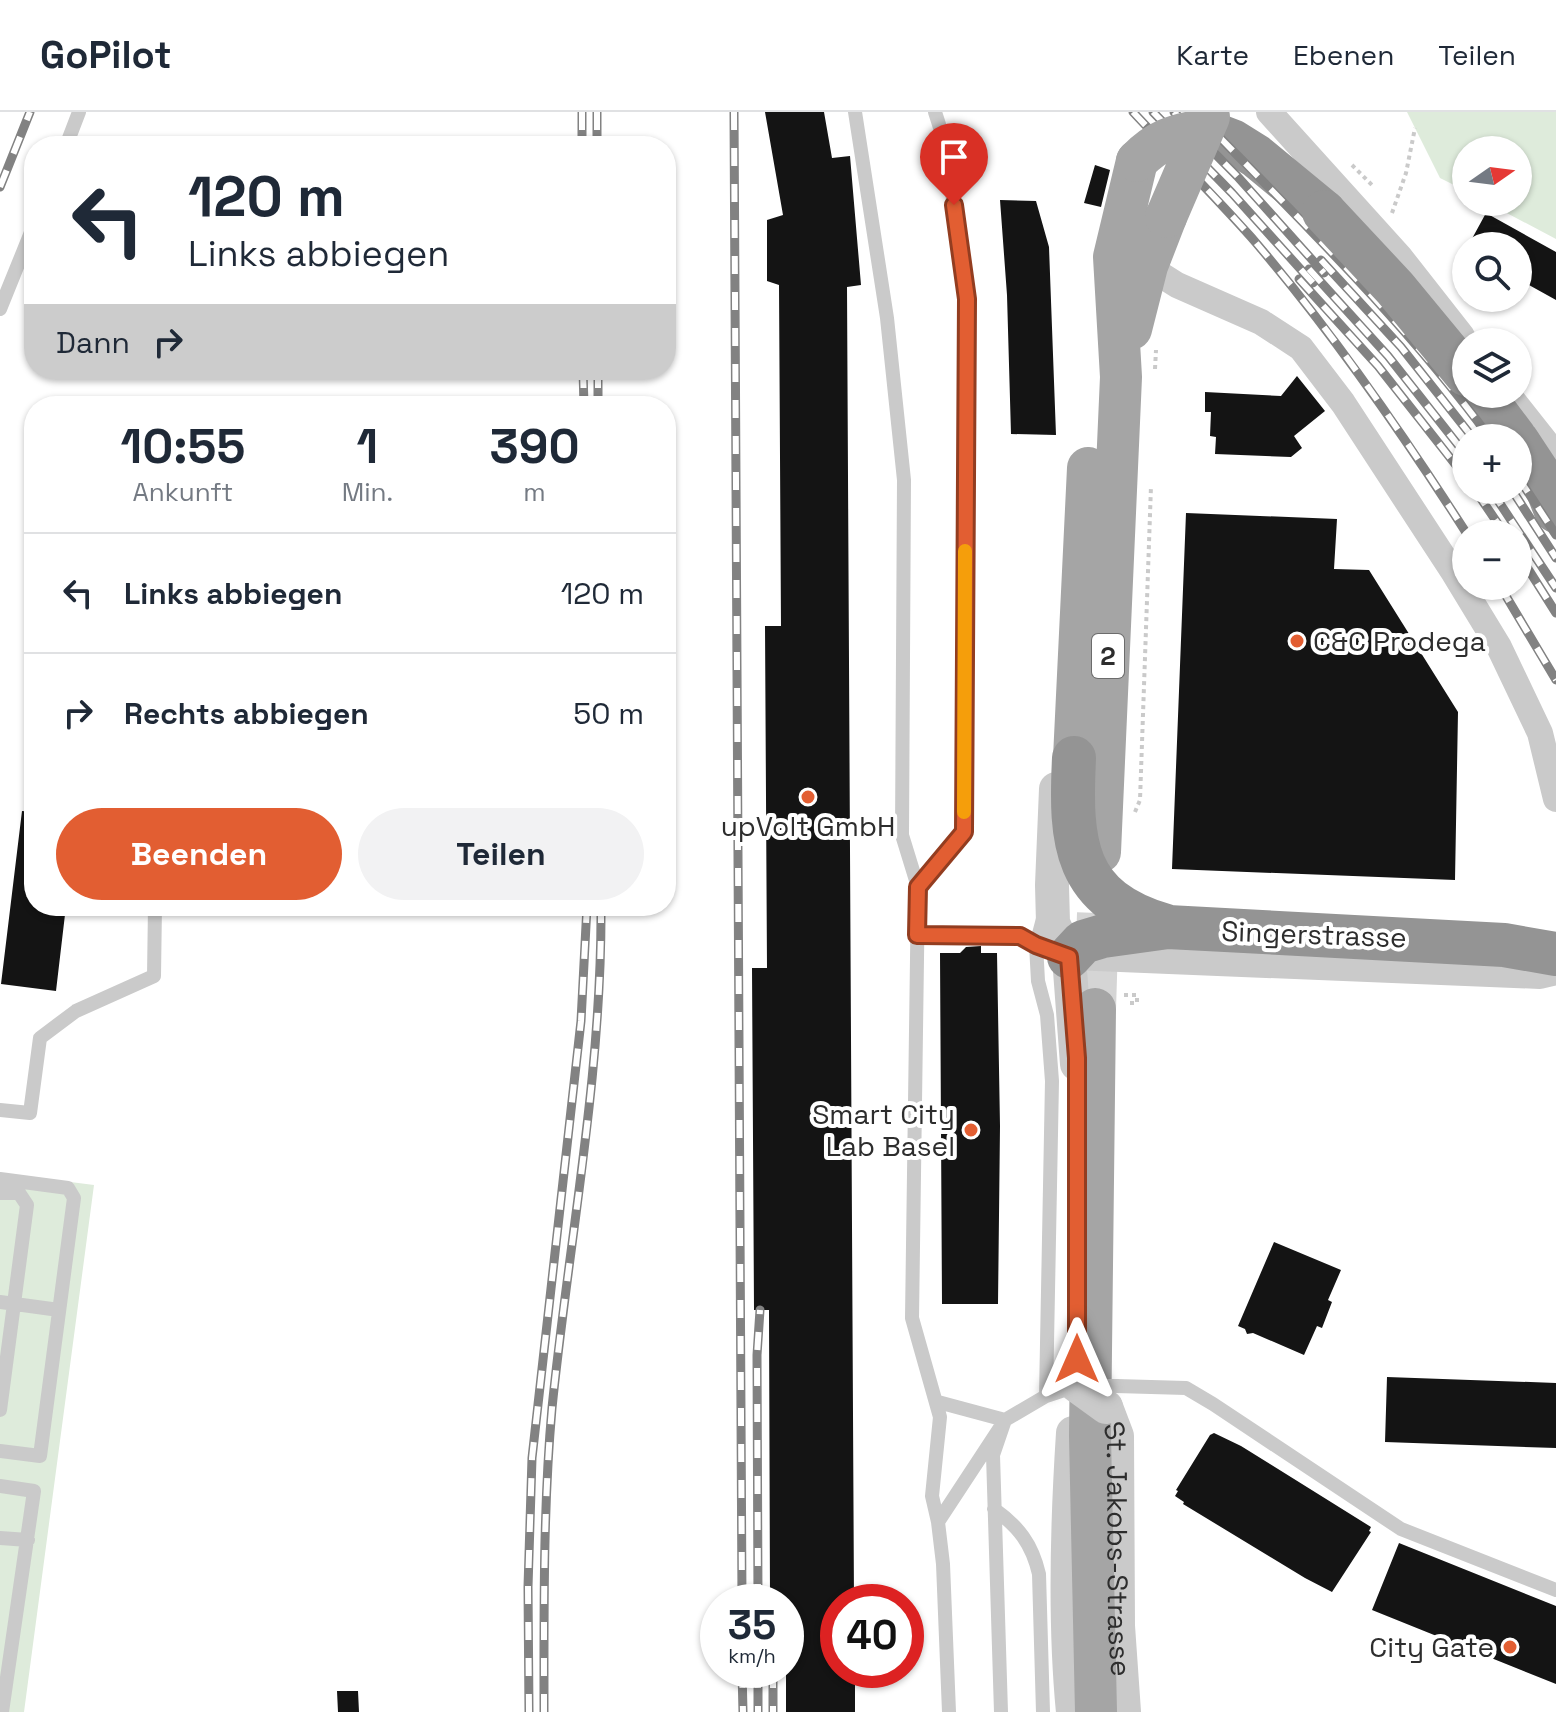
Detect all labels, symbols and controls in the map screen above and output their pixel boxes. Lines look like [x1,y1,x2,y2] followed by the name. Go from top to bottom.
[40,31,172,79] text: GoPilot
[1176,37,1249,73] text: Karte
[1293,37,1394,73] text: Ebenen
[1438,37,1516,73] text: Teilen
[920,123,988,205] pin
[932,135,976,179] icon: arrive
[1452,136,1532,216] north arrow
[1452,136,1532,600] map controls
[188,161,345,232] text: 120 m
[56,168,160,272] icon: left
[188,231,449,277] text: Links abbiegen
[1452,232,1532,312] button: search
[146,320,190,364] icon: right
[56,323,130,362] text: Dann
[1452,328,1532,408] button: layers
[120,416,245,477] text: 10:55
[357,416,378,477] text: 1
[490,416,580,477] text: 390
[1452,424,1532,504] button: +
[132,475,233,509] text: Ankunft
[342,475,393,509] text: Min.
[523,475,546,509] text: m
[1452,520,1532,600] button: −
[56,571,100,615] icon: left
[124,574,342,613] text: Links abbiegen
[561,574,644,613] text: 120 m
[1313,623,1486,659] place label: C&C Prodega
[1288,632,1306,650] marker: C&C Prodega
[1092,634,1124,678] road number: 2
[56,691,100,735] icon: right
[124,694,369,733] text: Rechts abbiegen
[573,694,644,733] text: 50 m
[799,788,817,806] marker: upVolt GmbH
[56,808,342,900] button: Beenden
[358,808,644,900] button: Teilen
[721,808,895,844] place label: upVolt GmbH
[1221,913,1407,955] street label: Singerstrasse
[812,1096,955,1164] place label: Smart City Lab Basel
[962,1121,980,1139] marker: Smart City Lab Basel
[1035,1317,1119,1401] position arrow
[1095,1416,1139,1678] street label: St. Jakobs-Strasse
[820,1584,924,1688] speed limit sign: 40
[728,1600,776,1651] text: 35
[1369,1629,1494,1665] place label: City Gate
[1501,1638,1519,1656] marker: City Gate
[728,1643,776,1669] text: km/h

